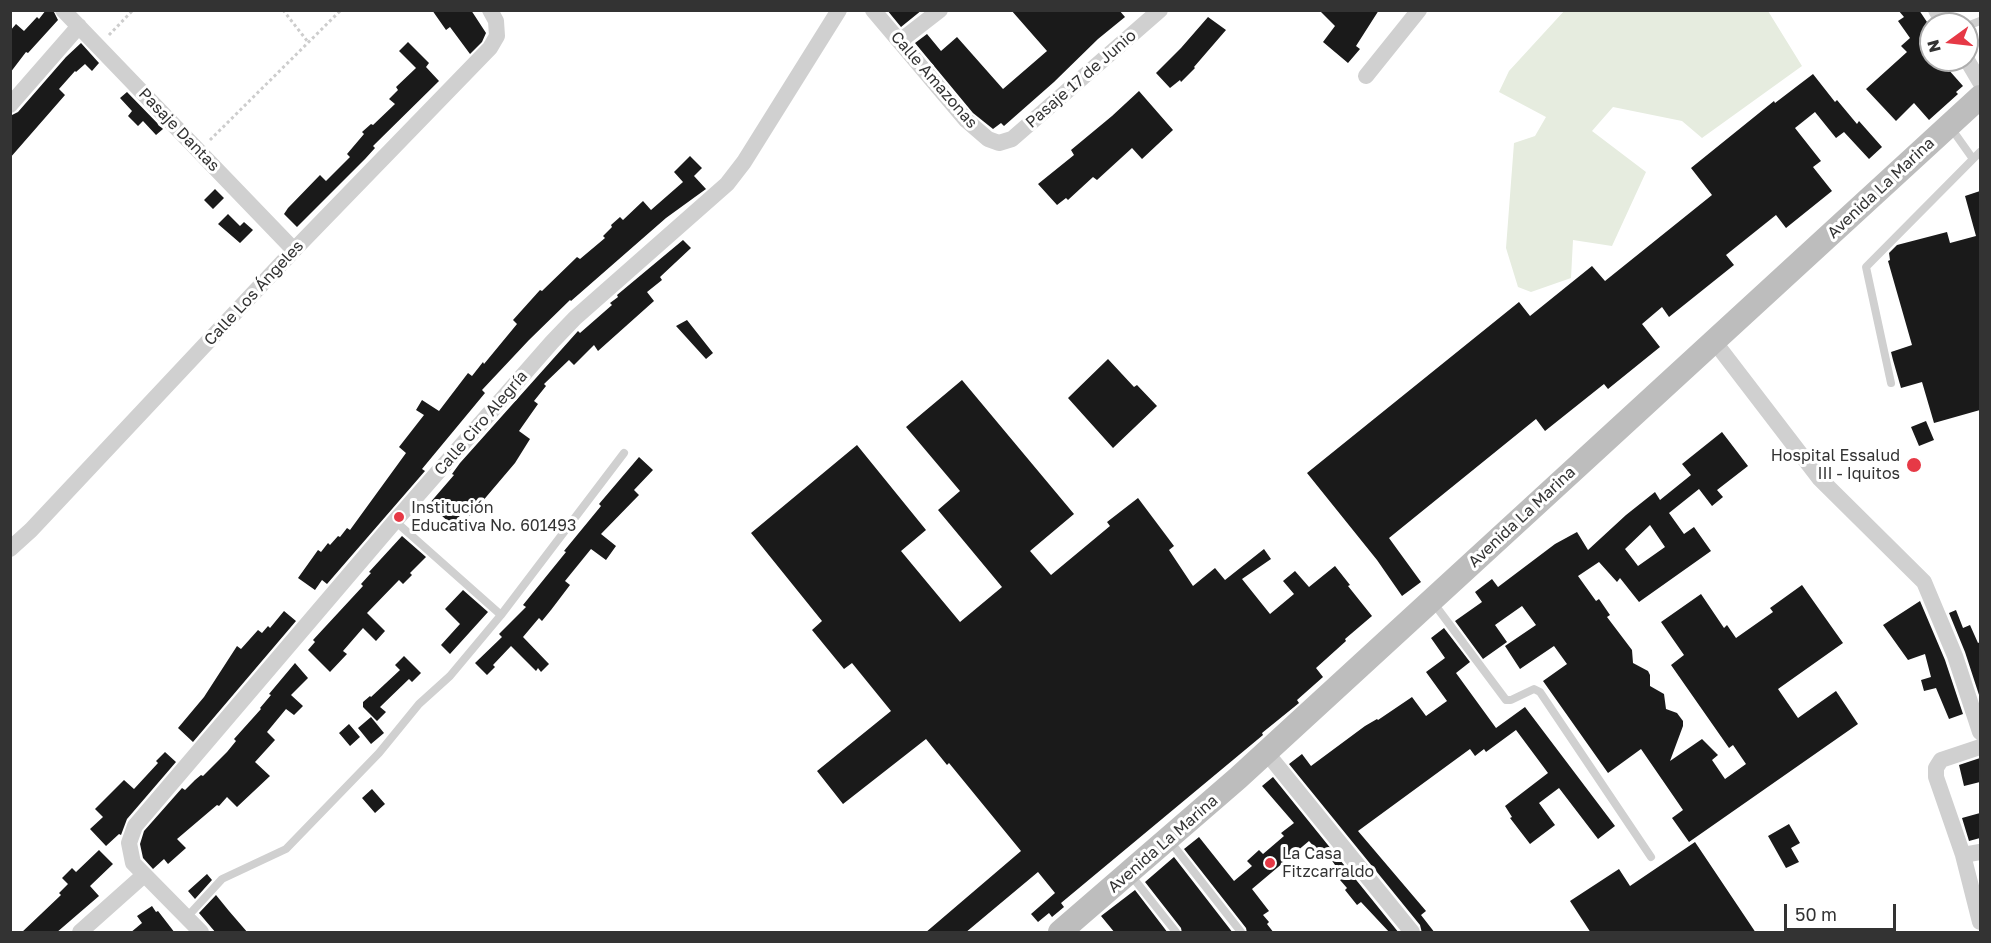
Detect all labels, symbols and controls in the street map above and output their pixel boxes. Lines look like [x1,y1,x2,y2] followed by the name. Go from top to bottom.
[1919,12,1979,72] north arrow
[1022,26,1140,132] street label: Pasaje 17 de Junio
[887,28,981,132] street label: Calle Amazonas
[1922,38,1945,55] text: N
[134,84,224,176] street label: Pasaje Dantas
[1824,134,1938,242] street label: Avenida La Marina
[200,236,308,350] street label: Calle Los Ángeles
[430,367,532,479] street label: Calle Ciro Alegría
[1771,446,1900,484] place label: Hospital Essalud III - Iquitos
[1905,456,1923,474] marker: Hospital Essalud III - Iquitos
[1465,463,1579,571] street label: Avenida La Marina
[411,498,576,536] place label: Institución Educativa No. 601493
[392,510,406,524] marker: Institución Educativa No. 601493
[1104,791,1222,897] street label: Avenida La Marina
[1282,844,1374,882] place label: La Casa Fitzcarraldo
[1263,856,1277,870] marker: La Casa Fitzcarraldo
[1787,892,1900,930] scale bar
[1795,903,1837,925] text: 50 m

